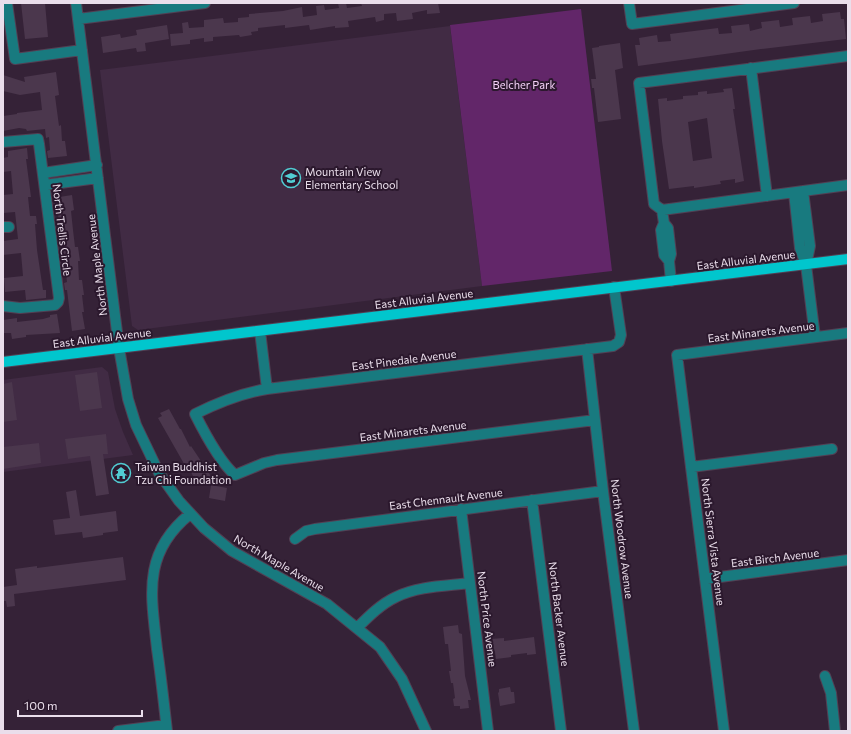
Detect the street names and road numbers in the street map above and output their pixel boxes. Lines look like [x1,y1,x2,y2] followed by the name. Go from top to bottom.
[50,183,75,277] street label: North Trellis Circle
[84,213,109,317] street label: North Maple Avenue
[696,247,796,272] street label: East Alluvial Avenue
[374,286,474,311] street label: East Alluvial Avenue
[707,318,815,345] street label: East Minarets Avenue
[52,325,152,350] street label: East Alluvial Avenue
[351,347,457,372] street label: East Pinedale Avenue
[359,417,467,444] street label: East Minarets Avenue
[609,478,636,600] street label: North Woodrow Avenue
[699,478,728,607] street label: North Sierra Vista Avenue
[389,485,504,512] street label: East Chennault Avenue
[232,531,327,594] street label: North Maple Avenue
[730,546,820,569] street label: East Birch Avenue
[547,561,572,667] street label: North Backer Avenue
[475,570,500,668] street label: North Price Avenue

